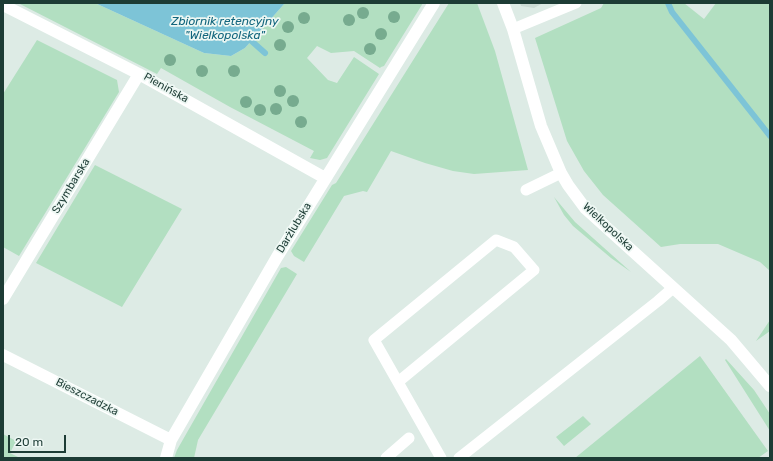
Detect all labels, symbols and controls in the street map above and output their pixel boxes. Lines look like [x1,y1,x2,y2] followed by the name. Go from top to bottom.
[171,15,279,43] water label: Zbiornik retencyjny "Wielkopolska"
[141,70,191,106] street label: Pienińska
[49,156,93,216] street label: Szymbarska
[274,200,314,256] street label: Darżlubska
[580,200,636,254] street label: Wielkopolska
[53,375,121,419] street label: Bieszczadzka
[10,427,68,453] scale bar
[15,435,43,449] text: 20 m

